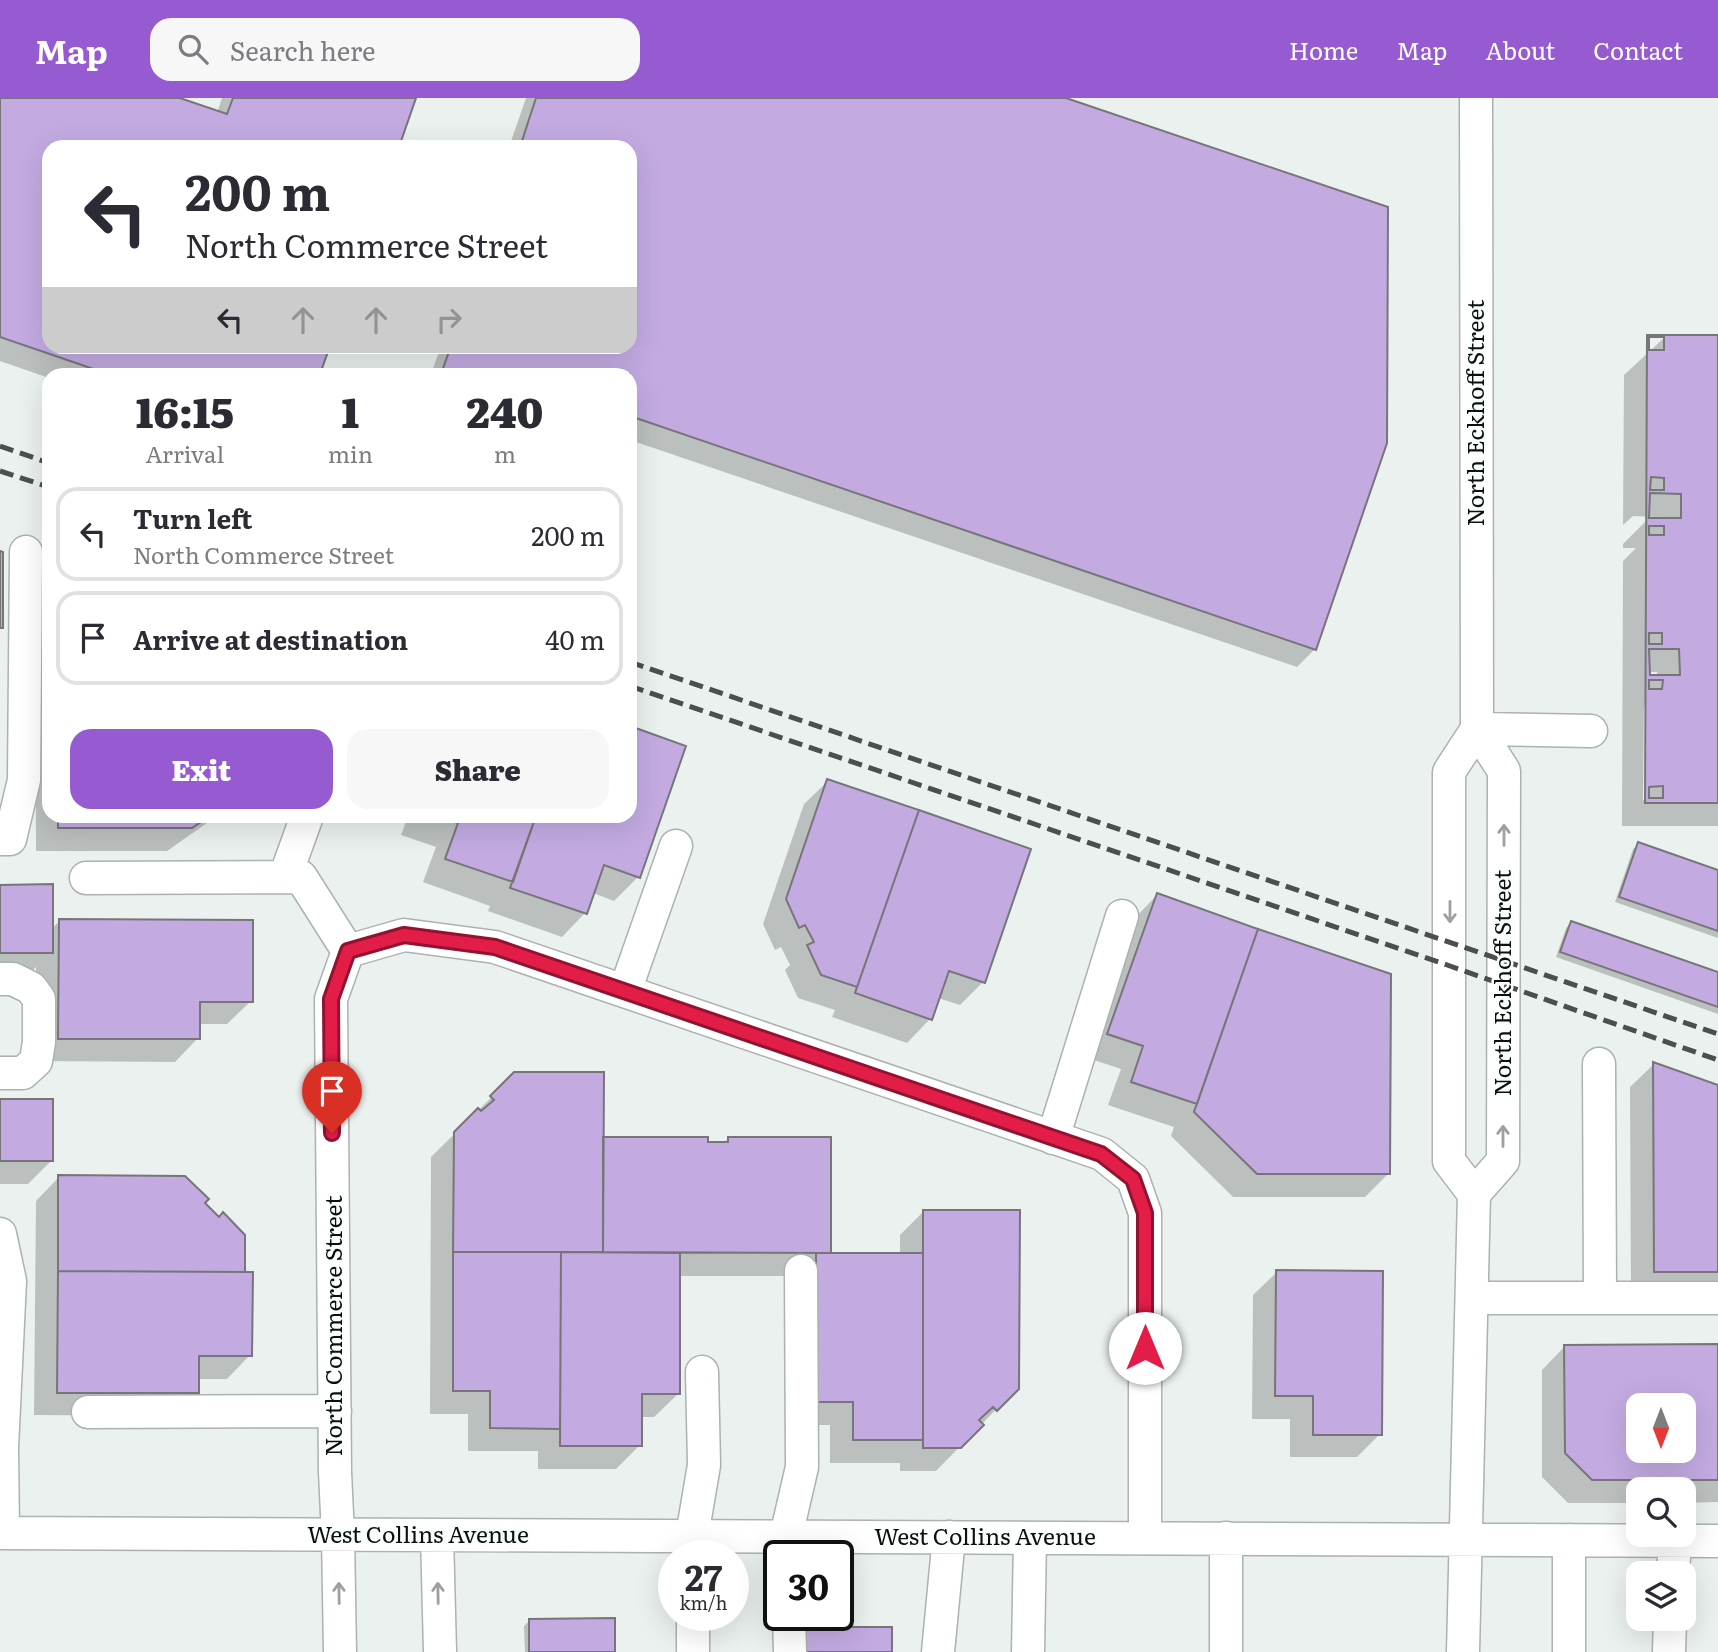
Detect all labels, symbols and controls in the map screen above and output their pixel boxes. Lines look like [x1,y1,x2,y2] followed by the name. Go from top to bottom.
[150,18,640,81] search box
[35,25,108,74] text: Map
[174,30,212,68] icon: search
[230,30,376,69] text: Search here
[1289,32,1358,67] text: Home
[1396,32,1447,67] text: Map
[1485,32,1555,67] text: About
[1593,32,1683,67] text: Contact
[185,153,330,226] text: 200 m
[70,168,161,259] icon: left
[185,220,548,268] text: North Commerce Street
[1457,299,1491,526] street label: North Eckhoff Street
[211,301,249,339] icon: left
[284,301,322,339] icon: ahead
[357,301,395,339] icon: ahead
[430,301,468,339] icon: right
[136,379,234,441] text: 16:15
[342,379,359,441] text: 1
[467,379,543,441] text: 240
[146,436,224,470] text: Arrival
[328,436,373,470] text: min
[494,436,516,470] text: m
[133,498,252,537] text: Turn left
[74,515,112,553] icon: left
[531,515,605,554] text: 200 m
[133,537,394,571] text: North Commerce Street
[74,619,112,657] icon: arrive
[133,619,408,658] text: Arrive at destination
[545,619,605,658] text: 40 m
[70,729,333,809] button: Exit
[347,729,609,809] button: Share
[1497,824,1511,847] one-way arrow
[1484,869,1518,1096] street label: North Eckhoff Street
[1443,900,1457,923] one-way arrow
[302,1061,362,1133] pin
[313,1072,351,1110] icon: arrive
[1496,1125,1510,1148] one-way arrow
[315,1195,349,1456] street label: North Commerce Street
[1108,1311,1182,1385] position arrow
[1626,1393,1696,1463] north arrow
[1626,1393,1696,1631] map controls
[1626,1477,1696,1547] button: search
[307,1516,529,1550] street label: West Collins Avenue
[874,1518,1096,1552] street label: West Collins Avenue
[763,1540,854,1631] speed limit sign: 30
[685,1550,722,1602] text: 27
[1626,1561,1696,1631] button: layers
[332,1582,346,1605] one-way arrow
[432,1582,445,1605] one-way arrow
[680,1589,727,1616] text: km/h

